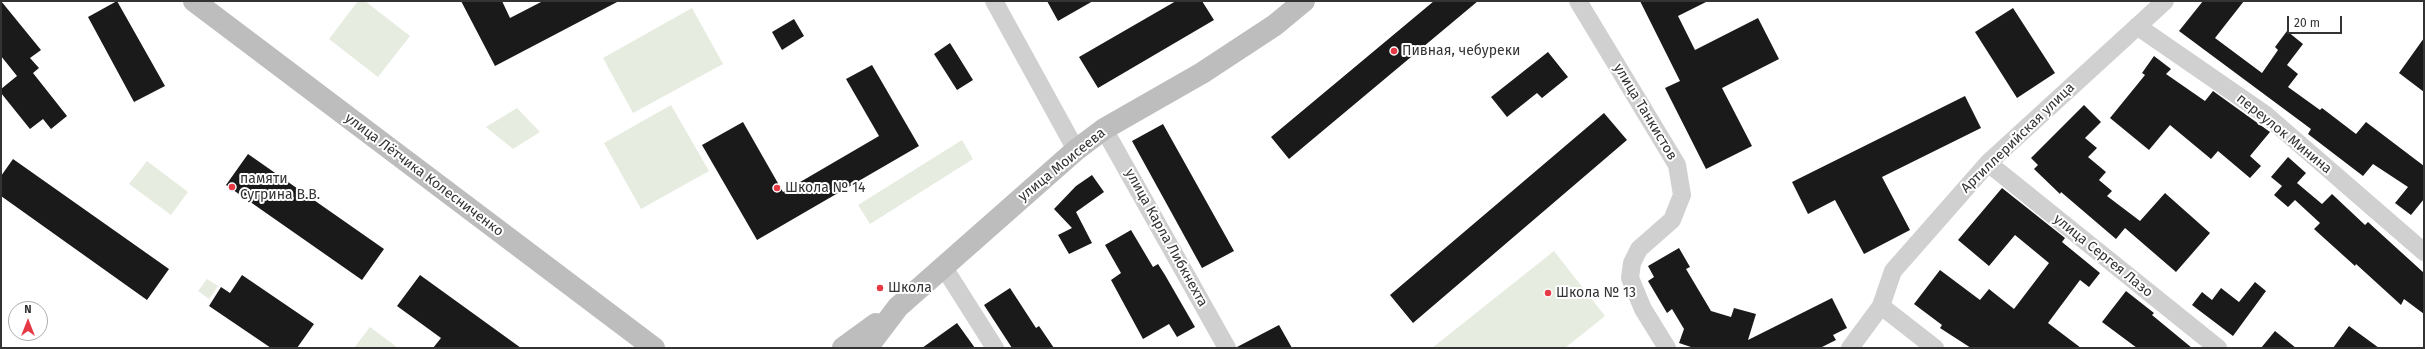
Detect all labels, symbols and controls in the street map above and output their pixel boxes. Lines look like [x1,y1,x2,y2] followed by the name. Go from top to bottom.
[2289,8,2344,34] scale bar
[2294,16,2320,30] text: 20 m
[1402,43,1520,59] place label: Пивная, чебуреки
[1389,46,1399,56] marker: Пивная, чебуреки
[1610,61,1680,163] street label: улица Танкистов
[1958,79,2078,197] street label: Артиллерийская улица
[2233,90,2335,178] street label: переулок Минина
[341,110,507,240] street label: улица Лётчика Колесниченко
[1015,125,1109,205] street label: улица Моисеева
[1121,166,1211,310] street label: улица Карла Либкнехта
[240,171,320,204] place label: памяти Сугрина В.В.
[785,180,865,196] place label: Школа № 14
[227,182,237,192] marker: памяти Сугрина В.В.
[772,183,782,193] marker: Школа № 14
[2050,211,2156,301] street label: улица Сергея Лазо
[888,280,932,296] place label: Школа
[875,283,885,293] marker: Школа
[1556,285,1636,301] place label: Школа № 13
[1543,288,1553,298] marker: Школа № 13
[8,301,48,341] north arrow
[24,303,32,316] text: N

